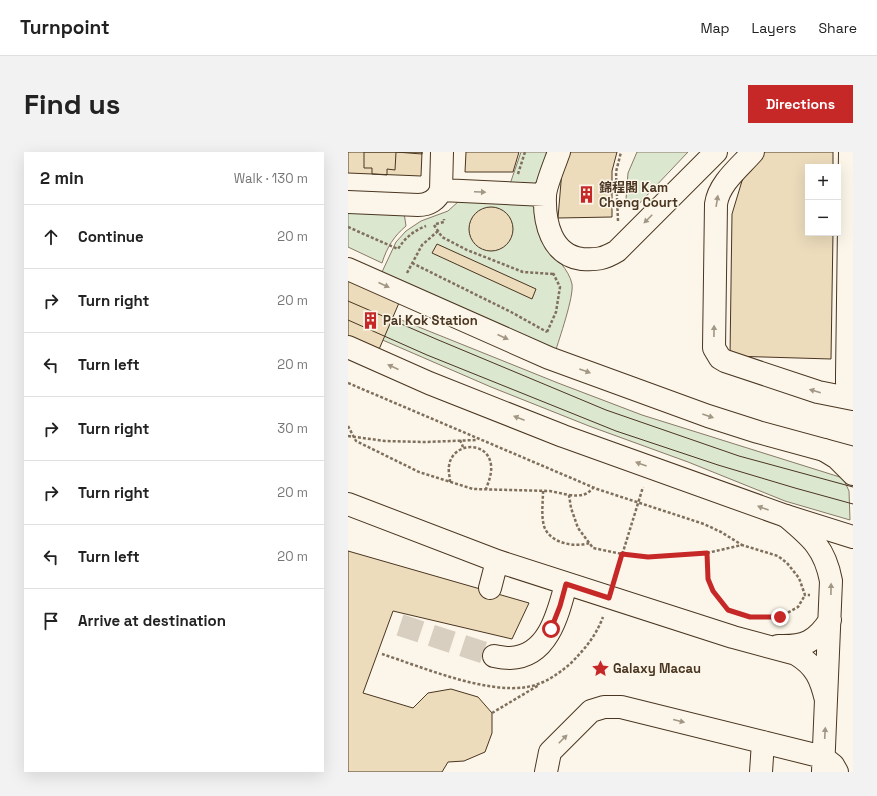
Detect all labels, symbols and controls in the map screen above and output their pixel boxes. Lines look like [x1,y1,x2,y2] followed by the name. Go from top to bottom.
[20,15,110,40] text: Turnpoint
[700,19,730,37] text: Map
[752,19,796,37] text: Layers
[818,19,857,37] text: Share
[748,85,853,123] button: Directions
[24,86,121,122] text: Find us
[805,164,841,236] map controls
[805,164,841,200] button: +
[40,167,84,189] text: 2 min
[234,170,308,187] text: Walk · 130 m
[599,179,678,211] place label: 錦程閣 Kam Cheng Court
[576,184,596,204] building icon: 錦程閣 Kam Cheng Court
[474,188,486,195] one-way arrow
[714,195,720,207] one-way arrow
[805,200,841,236] button: −
[643,214,653,224] one-way arrow
[40,226,62,248] icon: ahead
[78,227,144,246] text: Continue
[277,228,308,245] text: 20 m
[378,282,390,288] one-way arrow
[40,290,62,312] icon: right
[78,291,149,310] text: Turn right
[277,292,308,309] text: 20 m
[360,310,380,330] building icon: Pai Kok Station
[383,312,478,329] place label: Pai Kok Station
[711,324,717,337] one-way arrow
[497,334,508,340] one-way arrow
[40,354,62,376] icon: left
[78,355,140,374] text: Turn left
[277,356,308,373] text: 20 m
[388,364,399,370] one-way arrow
[580,368,592,374] one-way arrow
[809,388,821,394] one-way arrow
[702,413,714,419] one-way arrow
[512,415,524,421] one-way arrow
[40,418,62,440] icon: right
[78,419,149,438] text: Turn right
[277,420,308,437] text: 30 m
[634,460,646,466] one-way arrow
[40,482,62,504] icon: right
[78,483,149,502] text: Turn right
[277,484,308,501] text: 20 m
[756,504,768,510] one-way arrow
[40,546,62,568] icon: left
[78,547,140,566] text: Turn left
[277,548,308,565] text: 20 m
[828,582,834,595] one-way arrow
[771,608,789,626] route end
[40,610,62,632] icon: arrive
[78,611,226,630] text: Arrive at destination
[542,620,560,638] route start
[590,658,610,678] place icon: Galaxy Macau
[613,660,701,677] place label: Galaxy Macau
[673,719,686,725] one-way arrow
[821,727,828,739] one-way arrow
[558,734,568,744] one-way arrow

